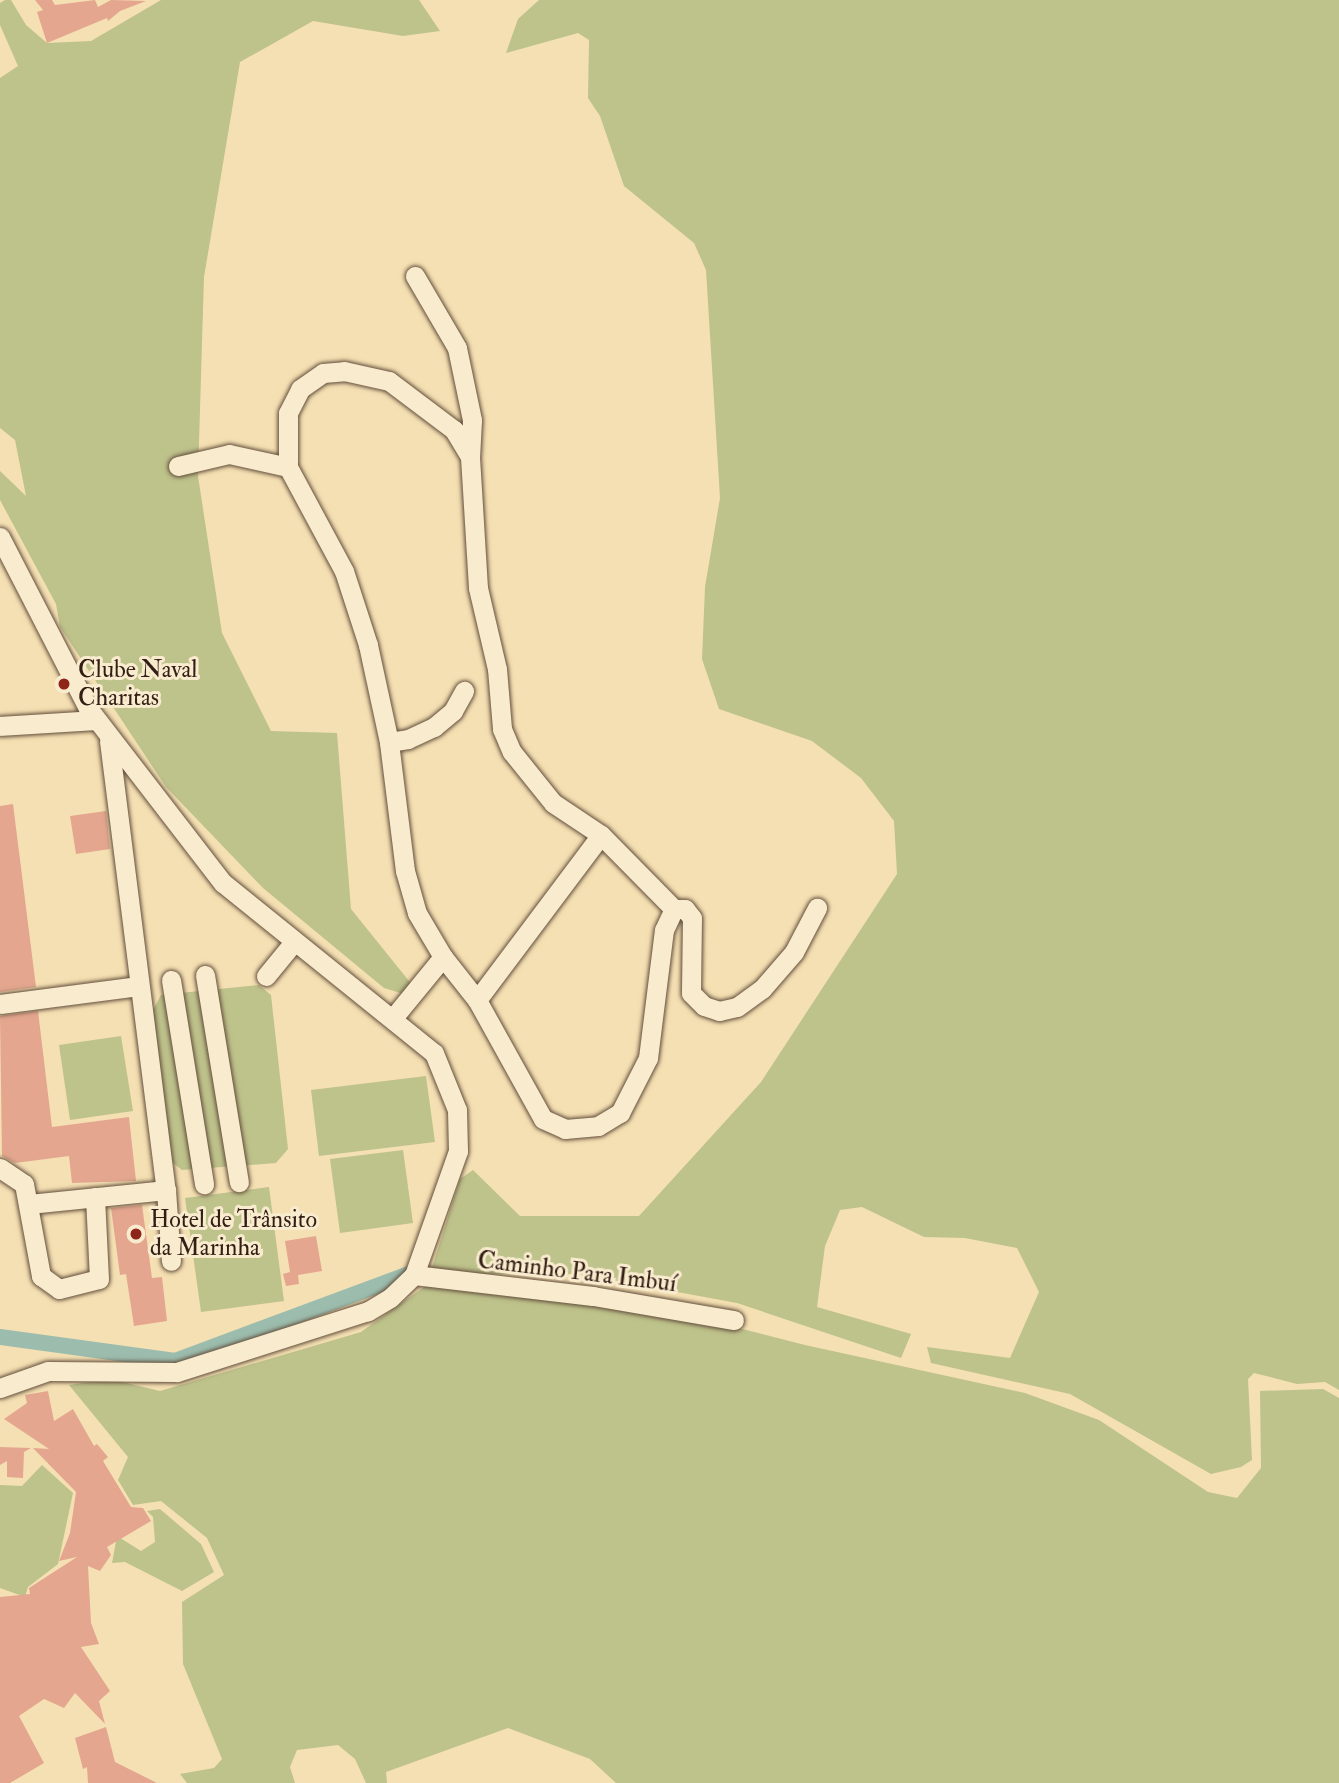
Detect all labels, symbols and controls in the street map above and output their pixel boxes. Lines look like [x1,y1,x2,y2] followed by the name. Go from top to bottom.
[78,656,197,712] place label: Clube Naval Charitas
[56,676,72,692] marker: Clube Naval Charitas
[150,1206,317,1262] place label: Hotel de Trânsito da Marinha
[128,1226,144,1242] marker: Hotel de Trânsito da Marinha
[476,1246,678,1298] street label: Caminho Para Imbuí

